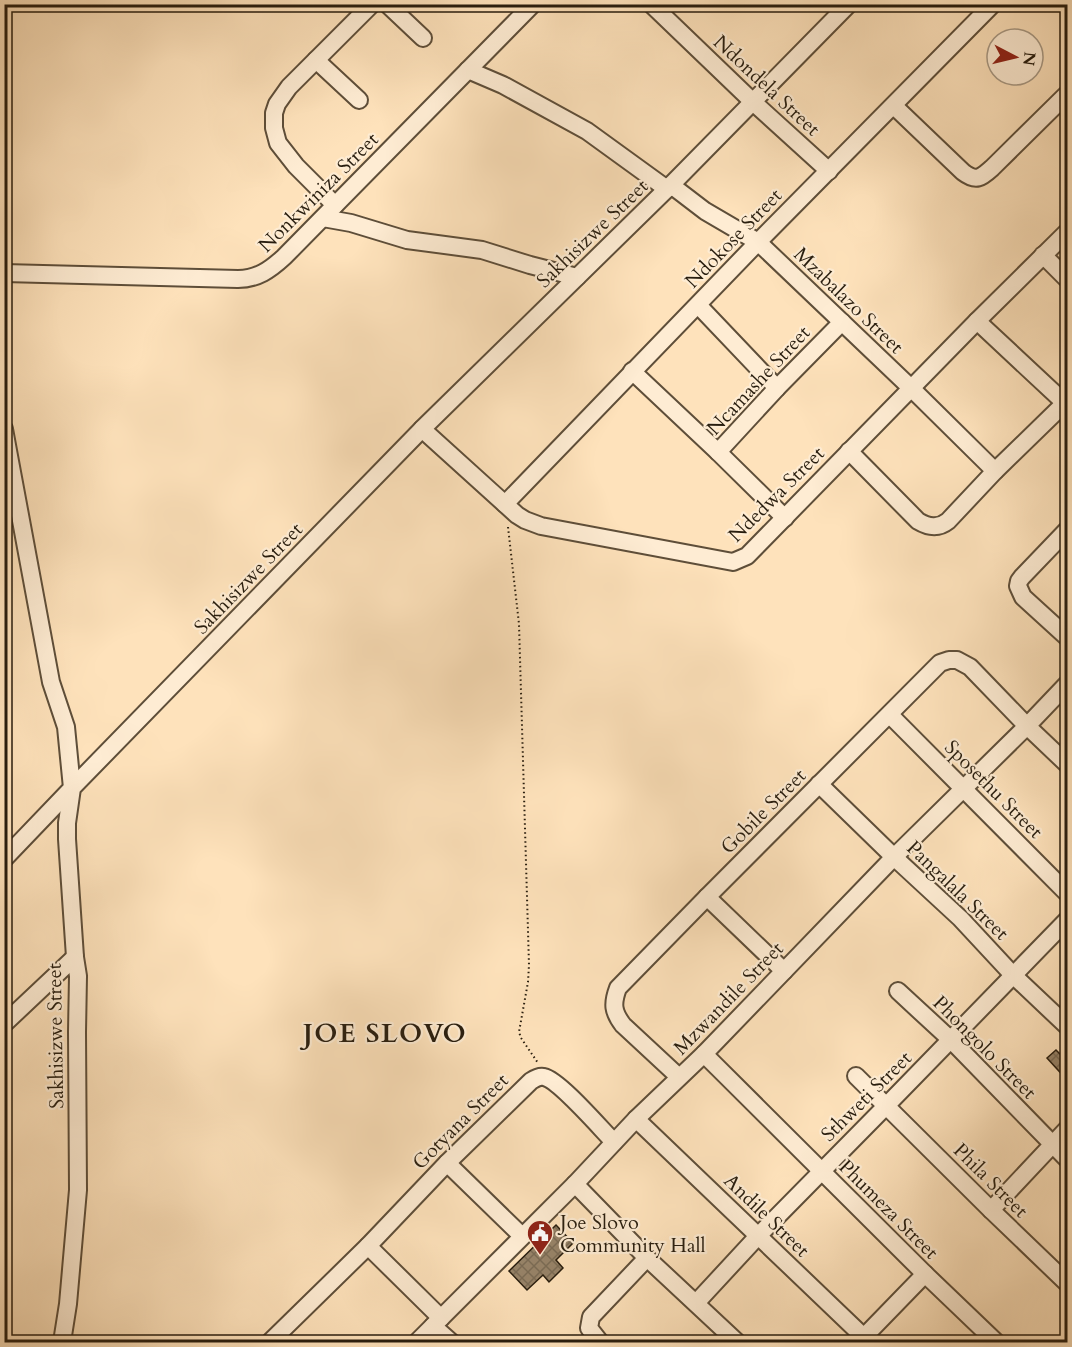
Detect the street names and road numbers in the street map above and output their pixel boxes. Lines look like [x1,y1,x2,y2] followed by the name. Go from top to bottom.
[707,29,826,142] street label: Ndondela Street
[252,126,385,258] street label: Nonkwiniza Street
[531,173,655,294] street label: Sakhisizwe Street
[679,182,788,294] street label: Ndokose Street
[788,241,910,360] street label: Mzabalazo Street
[701,319,817,441] street label: Ncamashe Street
[722,440,831,548] street label: Ndedwa Street
[188,516,309,640] street label: Sakhisizwe Street
[938,734,1049,845] street label: Sposethu Street
[715,762,813,860] street label: Gobile Street
[901,835,1015,947] street label: Pangalala Street
[667,935,790,1061] street label: Mzwandile Street
[41,962,70,1109] street label: Sakhisizwe Street
[927,990,1043,1106] street label: Phongolo Street
[815,1045,918,1148] street label: Sthweti Street
[406,1067,515,1175] street label: Gotyana Street
[947,1137,1034,1224] street label: Phila Street
[833,1154,945,1266] street label: Phumeza Street
[718,1168,816,1264] street label: Andile Street

